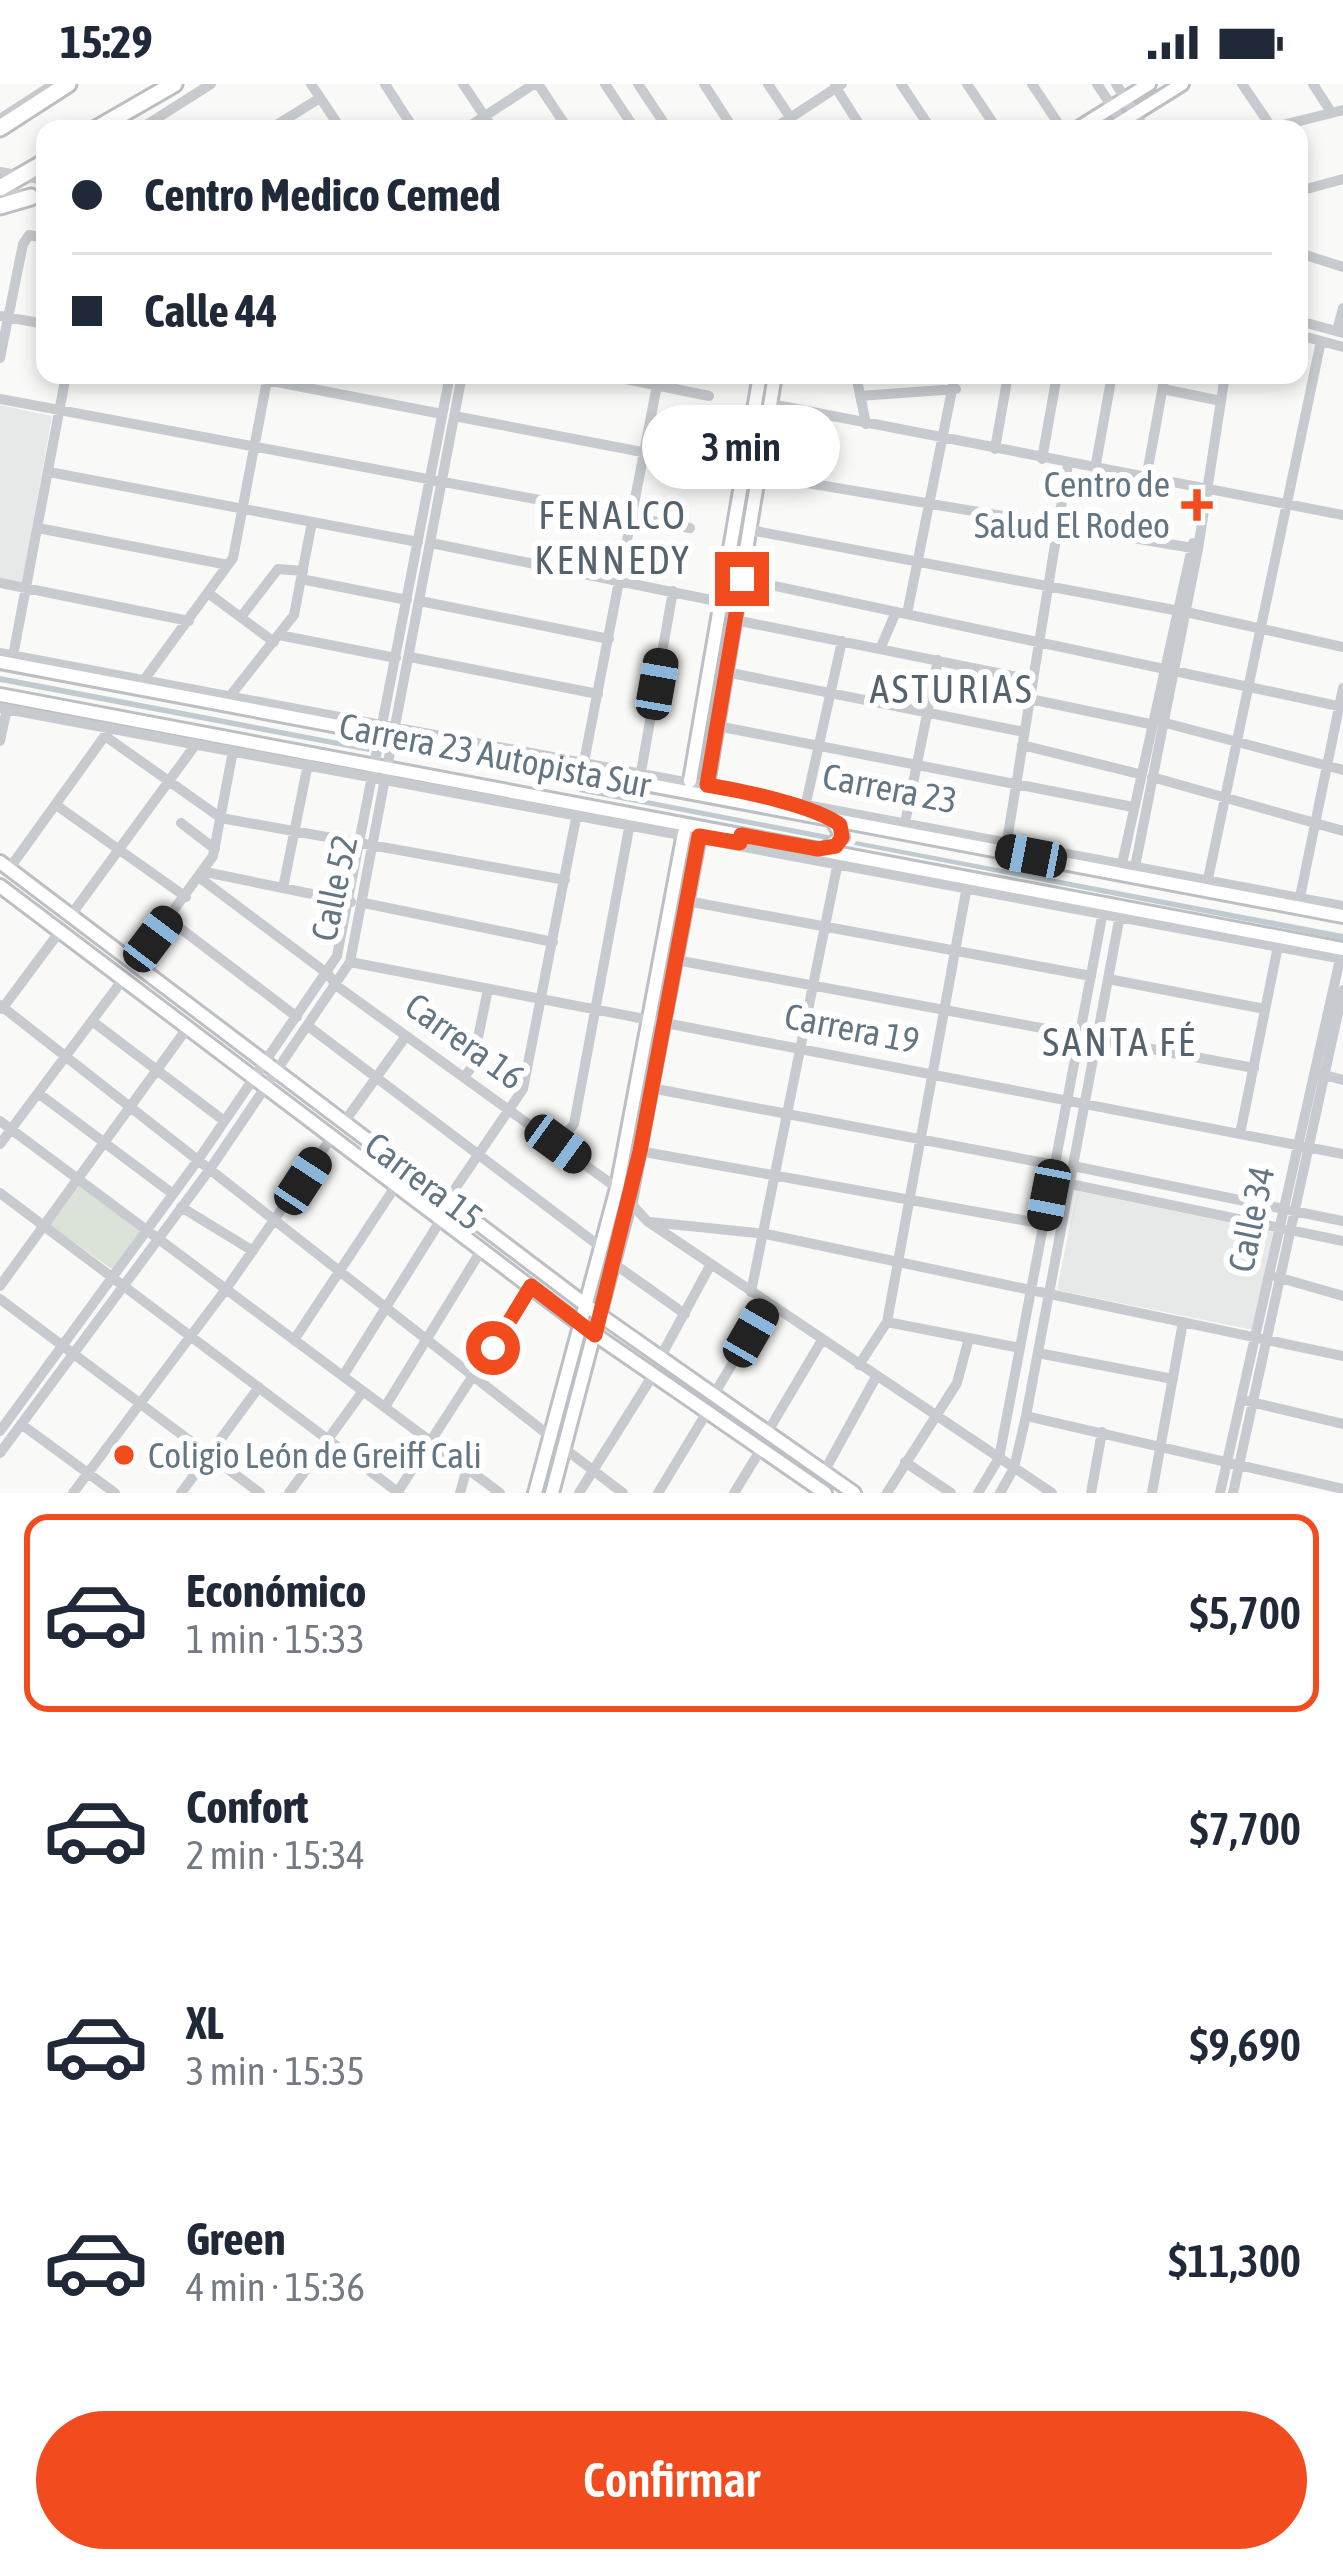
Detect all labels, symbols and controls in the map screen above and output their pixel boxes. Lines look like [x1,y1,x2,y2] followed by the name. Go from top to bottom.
[60,16,153,68] text: 15:29
[144,169,501,221] text: Centro Medico Cemed
[144,285,277,337] text: Calle 44
[643,405,841,489] callout: 3 min
[701,425,781,469] text: 3 min
[974,463,1170,546] place label: Centro de Salud El Rodeo
[1181,489,1213,521] marker: Centro de Salud El Rodeo
[534,493,692,582] district label: FENALCO KENNEDY
[715,552,769,606] route end
[633,645,681,723] car
[870,667,1034,711] district label: ASTURIAS
[336,704,655,806] street label: Carrera 23 Autopista Sur
[819,754,961,822] street label: Carrera 23
[302,831,366,945] street label: Calle 52
[992,831,1070,881] car
[117,899,189,979] car
[398,984,532,1098] street label: Carrera 16
[781,994,923,1062] street label: Carrera 19
[1043,1020,1197,1064] district label: SANTA FÉ
[518,1108,598,1180] car
[357,1123,491,1239] street label: Carrera 15
[268,1141,338,1221] car
[1024,1156,1074,1234] car
[1219,1162,1283,1276] street label: Calle 34
[717,1293,785,1373] car
[466,1321,520,1375] route start
[148,1434,482,1476] place label: Coligio León de Greiff Cali
[111,1442,137,1468] marker: Coligio León de Greiff Cali
[42,1559,150,1667] icon: car
[186,1565,367,1617] text: Económico
[1189,1587,1301,1639] text: $5,700
[186,1617,365,1661] text: 1 min · 15:33
[42,1775,150,1883] icon: car
[186,1781,309,1833] text: Confort
[1189,1803,1301,1855] text: $7,700
[186,1833,365,1877] text: 2 min · 15:34
[42,1991,150,2099] icon: car
[186,1997,224,2049] text: XL
[1189,2019,1301,2071] text: $9,690
[186,2049,365,2093] text: 3 min · 15:35
[42,2207,150,2315] icon: car
[186,2213,286,2265] text: Green
[1168,2235,1301,2287] text: $11,300
[186,2265,365,2309] text: 4 min · 15:36
[36,2411,1307,2549] button: Confirmar

